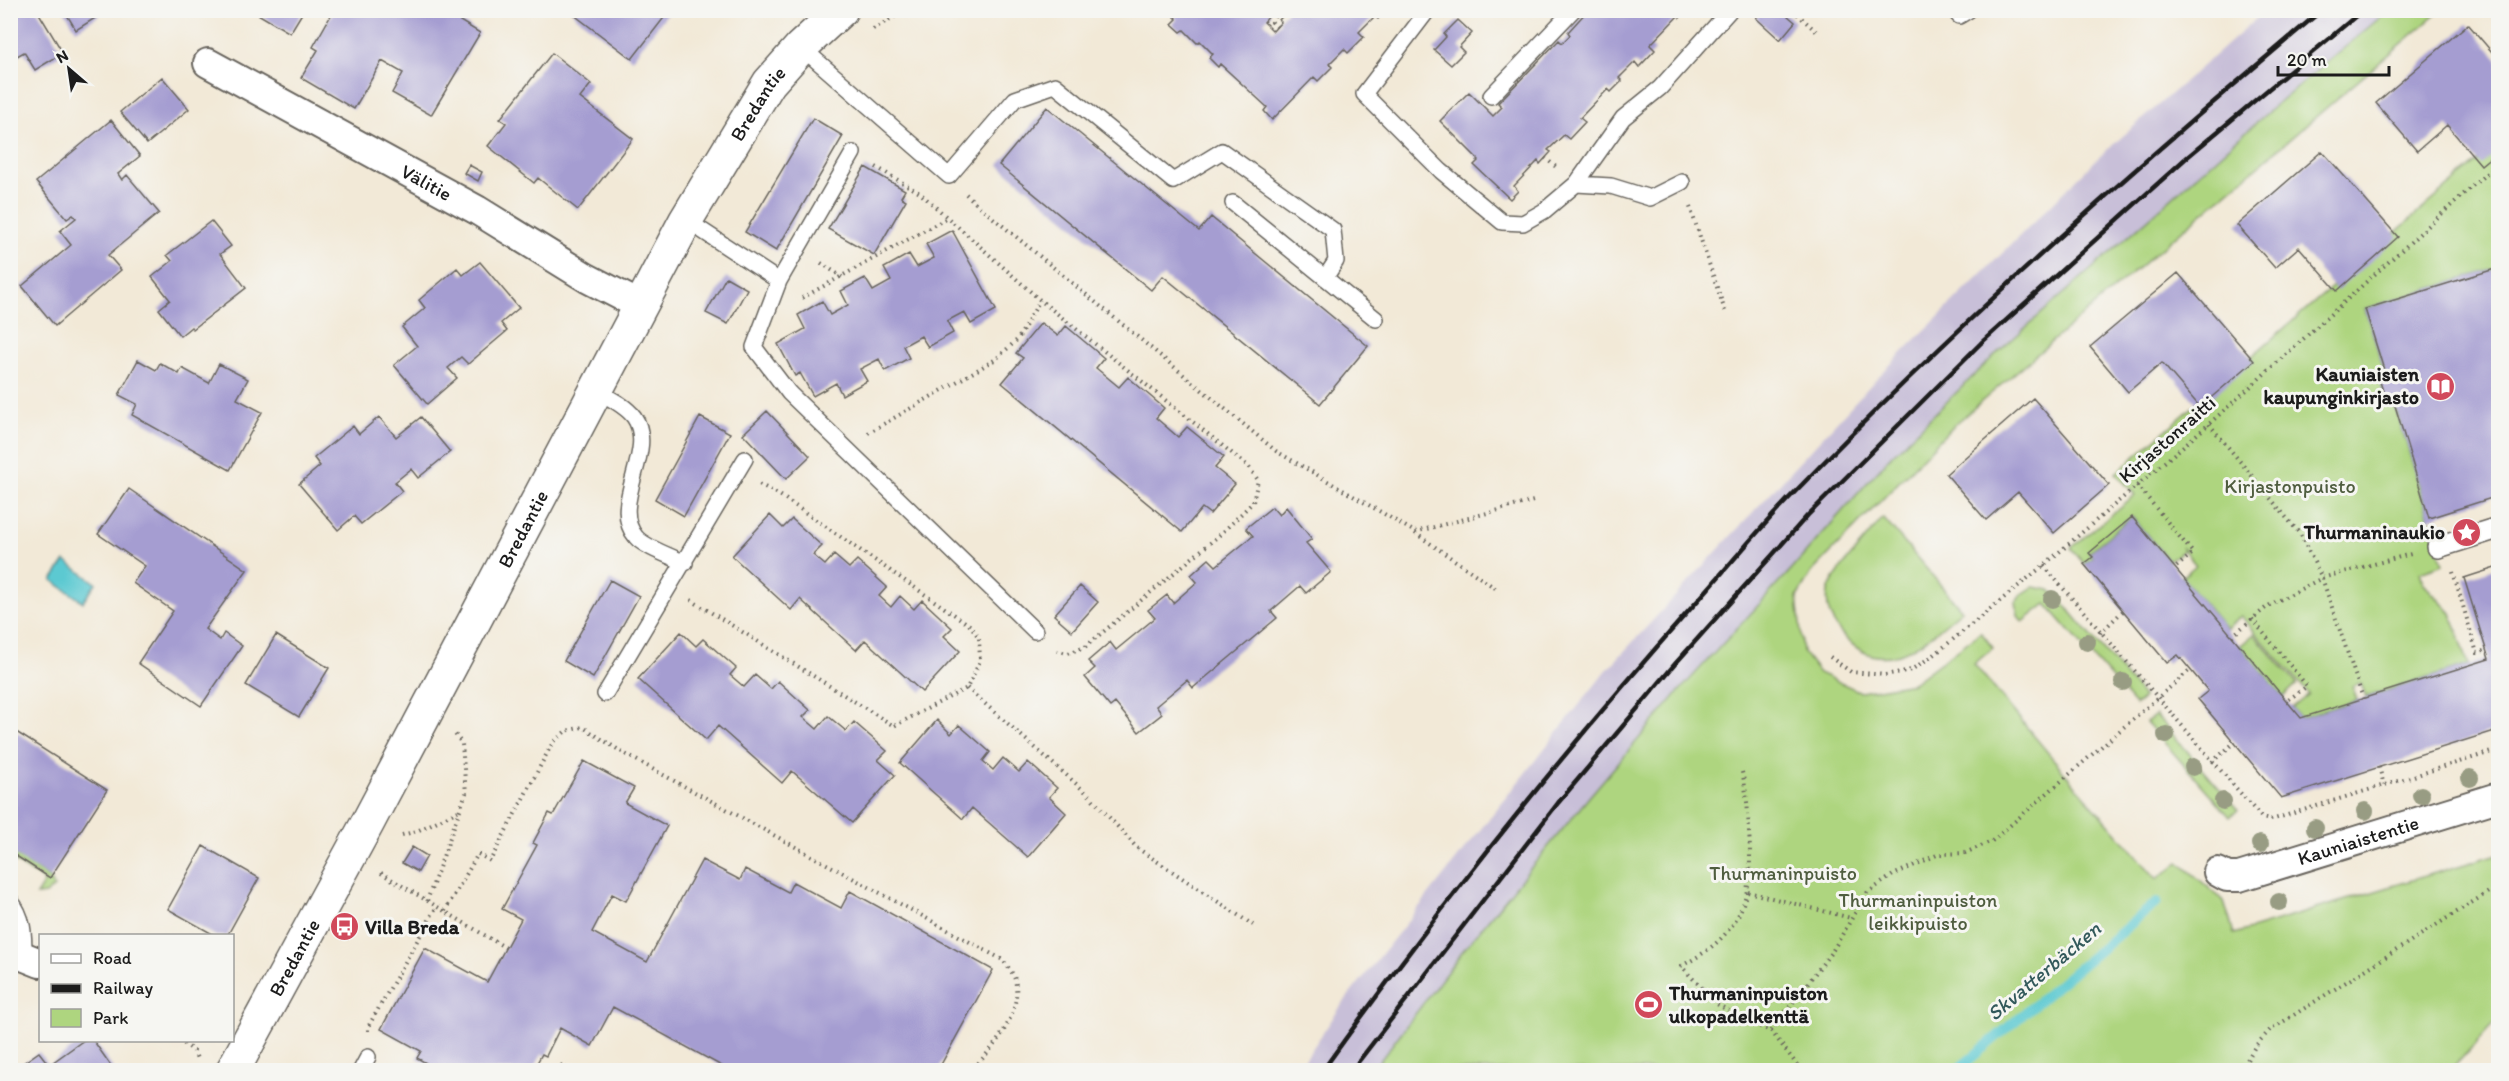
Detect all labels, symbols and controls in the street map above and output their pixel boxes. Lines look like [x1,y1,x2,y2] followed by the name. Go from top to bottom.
[39,39,99,99] north arrow
[2278,39,2389,77] scale bar
[53,45,71,67] text: N
[2287,49,2327,71] text: 20 m
[725,61,791,145] street label: Bredantie
[397,159,456,206] street label: Välitie
[2263,362,2420,410] place label: Kauniaisten kaupunginkirjasto
[2424,370,2456,402] library icon: Kauniaisten kaupunginkirjasto
[2114,390,2220,488] street label: Kirjastonraitti
[2224,474,2356,498] park label: Kirjastonpuisto
[493,486,553,572] street label: Bredantie
[2450,516,2482,548] place icon: Thurmaninaukio
[2303,520,2445,544] place label: Thurmaninaukio
[2295,810,2422,870] street label: Kauniaistentie
[1709,861,1857,885] park label: Thurmaninpuisto
[1839,888,1997,935] park label: Thurmaninpuiston leikkipuisto
[328,911,360,943] bus stop icon: Villa Breda
[263,915,325,1000] street label: Bredantie
[365,915,460,939] place label: Villa Breda
[1982,916,2106,1025] water label: Skvatterbäcken
[39,934,234,1042] legend
[93,947,132,969] text: Road
[93,977,154,999] text: Railway
[1668,981,1829,1029] place label: Thurmaninpuiston ulkopadelkenttä
[1632,988,1664,1020] sports icon: Thurmaninpuiston ulkopadelkenttä
[93,1007,128,1029] text: Park

